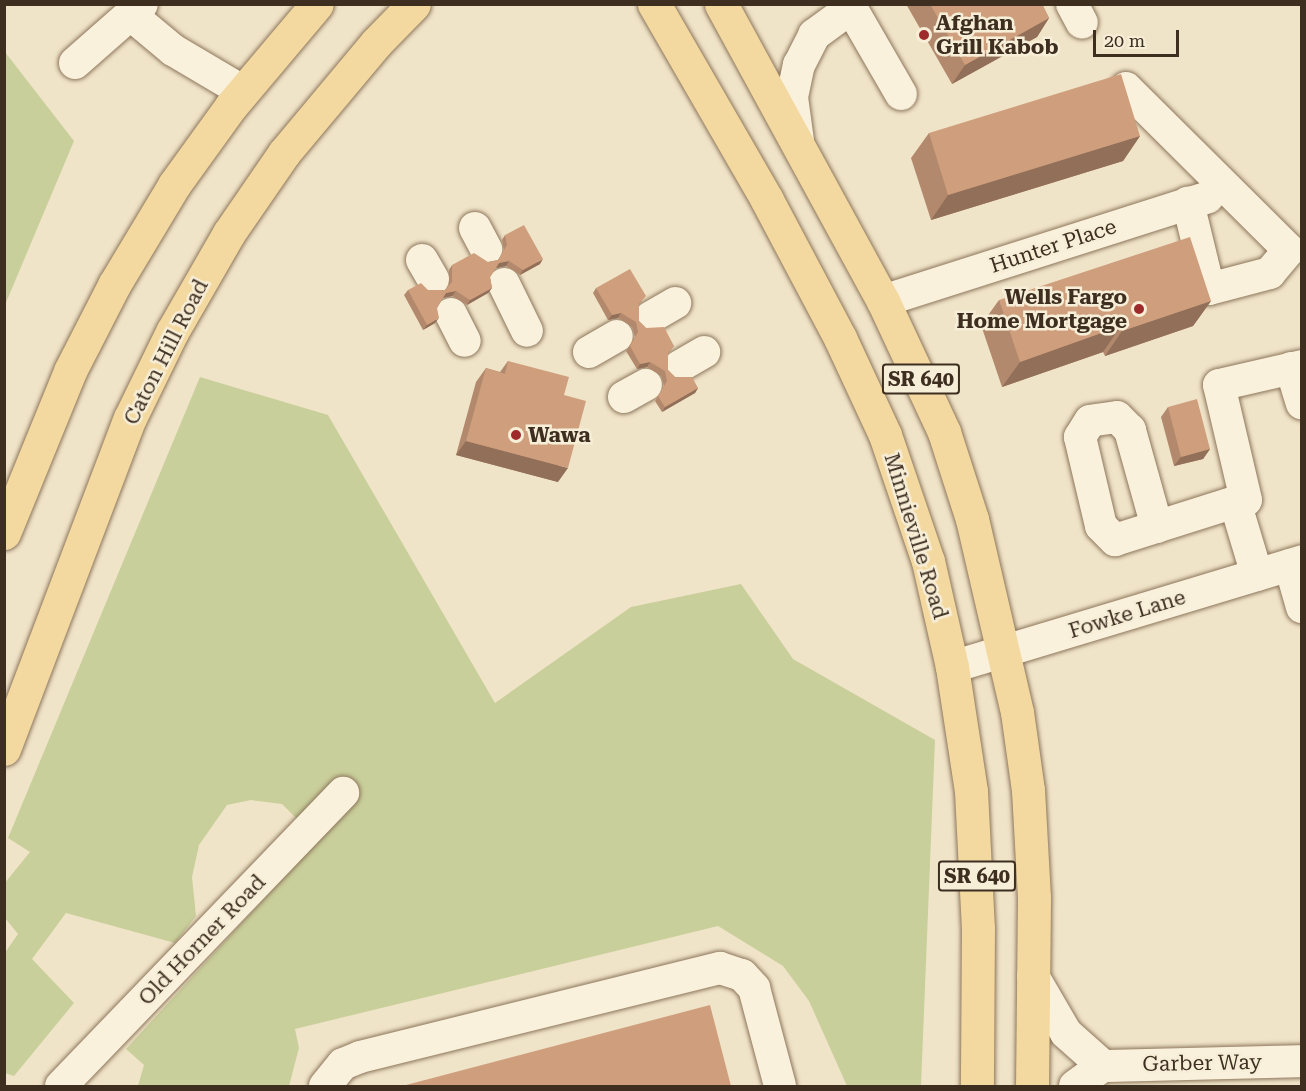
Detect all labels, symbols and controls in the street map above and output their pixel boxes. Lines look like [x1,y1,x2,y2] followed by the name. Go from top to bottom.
[936,10,1058,60] place label: Afghan Grill Kabob
[1096,18,1182,56] scale bar
[917,28,931,42] marker: Afghan Grill Kabob
[1104,30,1145,51] text: 20 m
[987,214,1119,278] street label: Hunter Place
[119,275,213,429] street label: Caton Hill Road
[956,284,1127,334] place label: Wells Fargo Home Mortgage
[1132,302,1146,316] marker: Wells Fargo Home Mortgage
[880,362,962,396] road number: SR 640
[528,422,591,448] place label: Wawa
[509,428,523,442] marker: Wawa
[879,450,953,622] street label: Minnieville Road
[1066,584,1188,644] street label: Fowke Lane
[936,859,1018,893] road number: SR 640
[133,870,271,1010] street label: Old Horner Road
[1142,1049,1262,1077] street label: Garber Way

